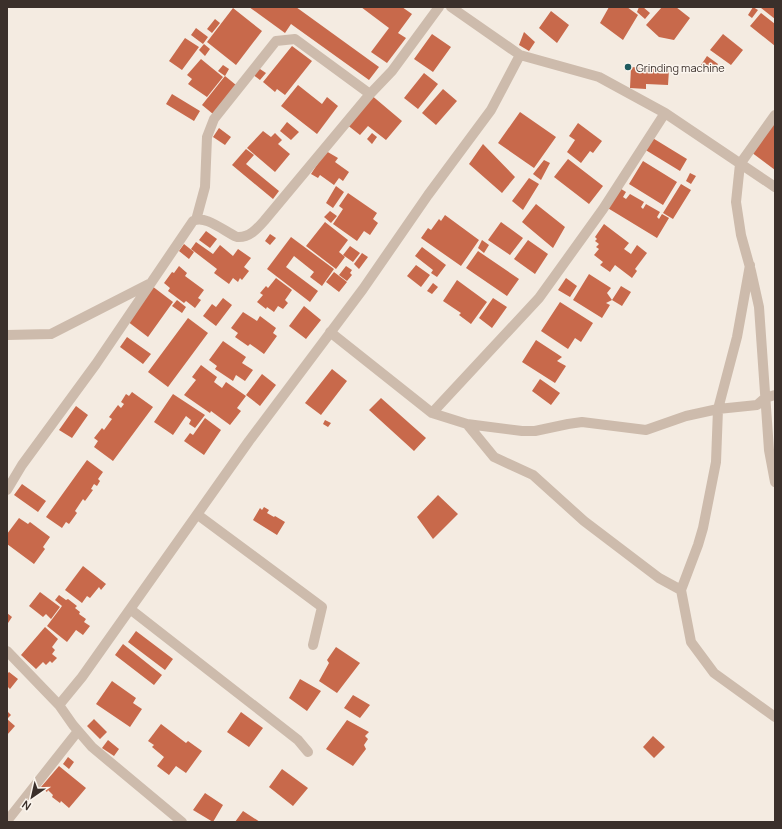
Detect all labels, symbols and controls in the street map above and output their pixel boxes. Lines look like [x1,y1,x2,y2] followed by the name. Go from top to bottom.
[636,60,725,75] place label: Grinding machine
[623,62,633,72] marker: Grinding machine
[12,777,52,817] north arrow
[19,797,34,814] text: N

